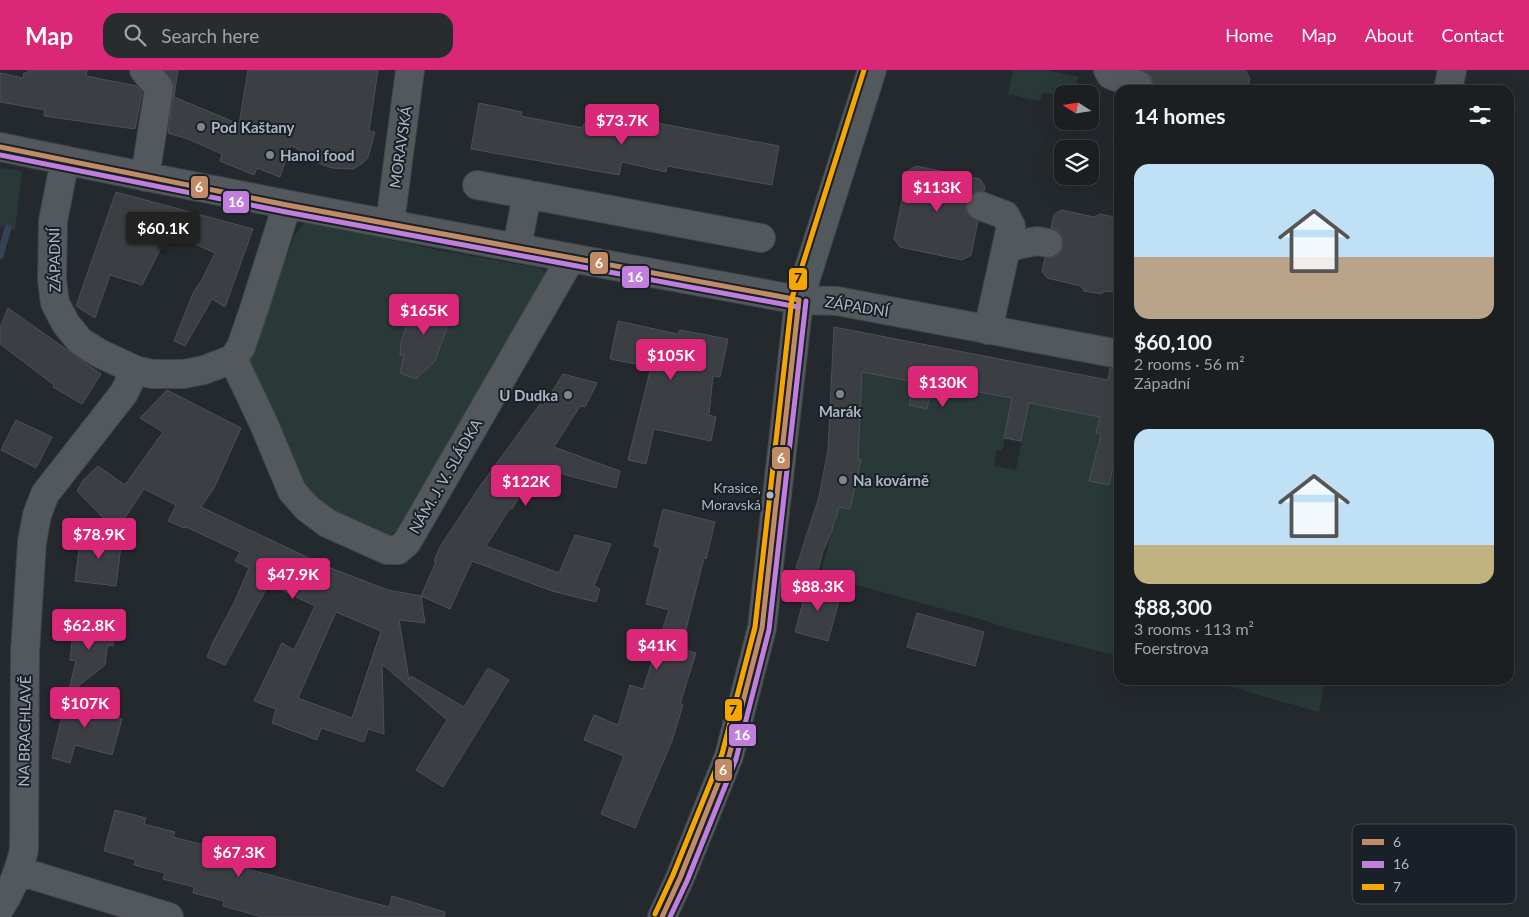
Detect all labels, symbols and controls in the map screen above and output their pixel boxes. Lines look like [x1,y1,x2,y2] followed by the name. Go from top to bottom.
[103,13,453,58] search box
[25,21,73,50] text: Map
[121,21,149,49] icon: search
[161,24,259,47] text: Search here
[1225,24,1273,46] text: Home
[1301,24,1337,46] text: Map
[1365,24,1414,46] text: About
[1442,24,1504,46] text: Contact
[1054,85,1099,130] north arrow
[1054,85,1099,185] map controls
[1466,101,1494,129] icon: filters
[1134,103,1225,128] text: 14 homes
[385,104,415,189] street label: MORAVSKÁ
[581,104,663,146] pin: $73.7K
[596,110,648,129] text: $73.7K
[211,118,295,136] place label: Pod Kaštany
[195,121,207,133] marker: Pod Kaštany
[1054,140,1099,185] button: layers
[280,146,354,164] place label: Hanoi food
[264,149,276,161] marker: Hanoi food
[902,170,972,213] pin: $113K
[190,175,209,199] line badge: 6
[913,177,961,196] text: $113K
[195,178,203,195] text: 6
[222,190,250,214] line badge: 16
[228,193,244,210] text: 16
[1269,196,1359,286] icon: home
[122,212,204,254] pin: $60.1K
[137,218,189,237] text: $60.1K
[44,227,64,292] street label: ZÁPADNÍ
[589,251,609,275] line badge: 6
[595,254,603,271] text: 6
[621,265,650,289] line badge: 16
[788,267,808,291] line badge: 7
[627,268,643,285] text: 16
[794,269,802,286] text: 7
[824,292,891,320] street label: ZÁPADNÍ
[389,294,459,336] pin: $165K
[400,300,448,319] text: $165K
[1134,329,1212,354] text: $60,100
[636,338,706,381] pin: $105K
[647,345,695,364] text: $105K
[1134,354,1245,373] text: 2 rooms · 56 m²
[908,366,978,408] pin: $130K
[919,372,967,391] text: $130K
[1134,373,1190,392] text: Západní
[499,386,558,404] place label: U Dudka
[834,388,846,400] marker: Marák
[562,389,574,401] marker: U Dudka
[819,402,862,420] place label: Marák
[405,415,486,537] street label: NÁM. J. V. SLÁDKA
[771,446,791,470] line badge: 6
[777,449,785,466] text: 6
[1269,461,1359,551] icon: home
[491,464,561,507] pin: $122K
[502,471,550,490] text: $122K
[853,471,929,489] place label: Na kovárně
[837,474,849,486] marker: Na kovárně
[701,479,761,513] place label: Krasice, Moravská
[765,490,775,500] marker: Krasice, Moravská
[58,518,140,560] pin: $78.9K
[73,524,125,543] text: $78.9K
[252,558,334,600] pin: $47.9K
[267,564,319,583] text: $47.9K
[777,570,859,612] pin: $88.3K
[792,576,844,595] text: $88.3K
[1134,594,1212,619] text: $88,300
[48,608,130,651] pin: $62.8K
[63,615,115,634] text: $62.8K
[1134,619,1254,638] text: 3 rooms · 113 m²
[627,628,687,671] pin: $41K
[638,635,676,654] text: $41K
[1134,638,1209,657] text: Foerstrova
[14,675,34,787] street label: NA BRACHLAVĚ
[50,686,120,729] pin: $107K
[61,693,109,712] text: $107K
[724,698,743,722] line badge: 7
[729,701,737,718] text: 7
[728,723,757,747] line badge: 16
[734,726,750,743] text: 16
[714,758,733,782] line badge: 6
[719,761,727,778] text: 6
[1352,824,1516,904] legend
[1393,833,1401,850] text: 6
[198,836,280,878] pin: $67.3K
[213,842,265,861] text: $67.3K
[1393,855,1409,872] text: 16
[1393,878,1401,895] text: 7

